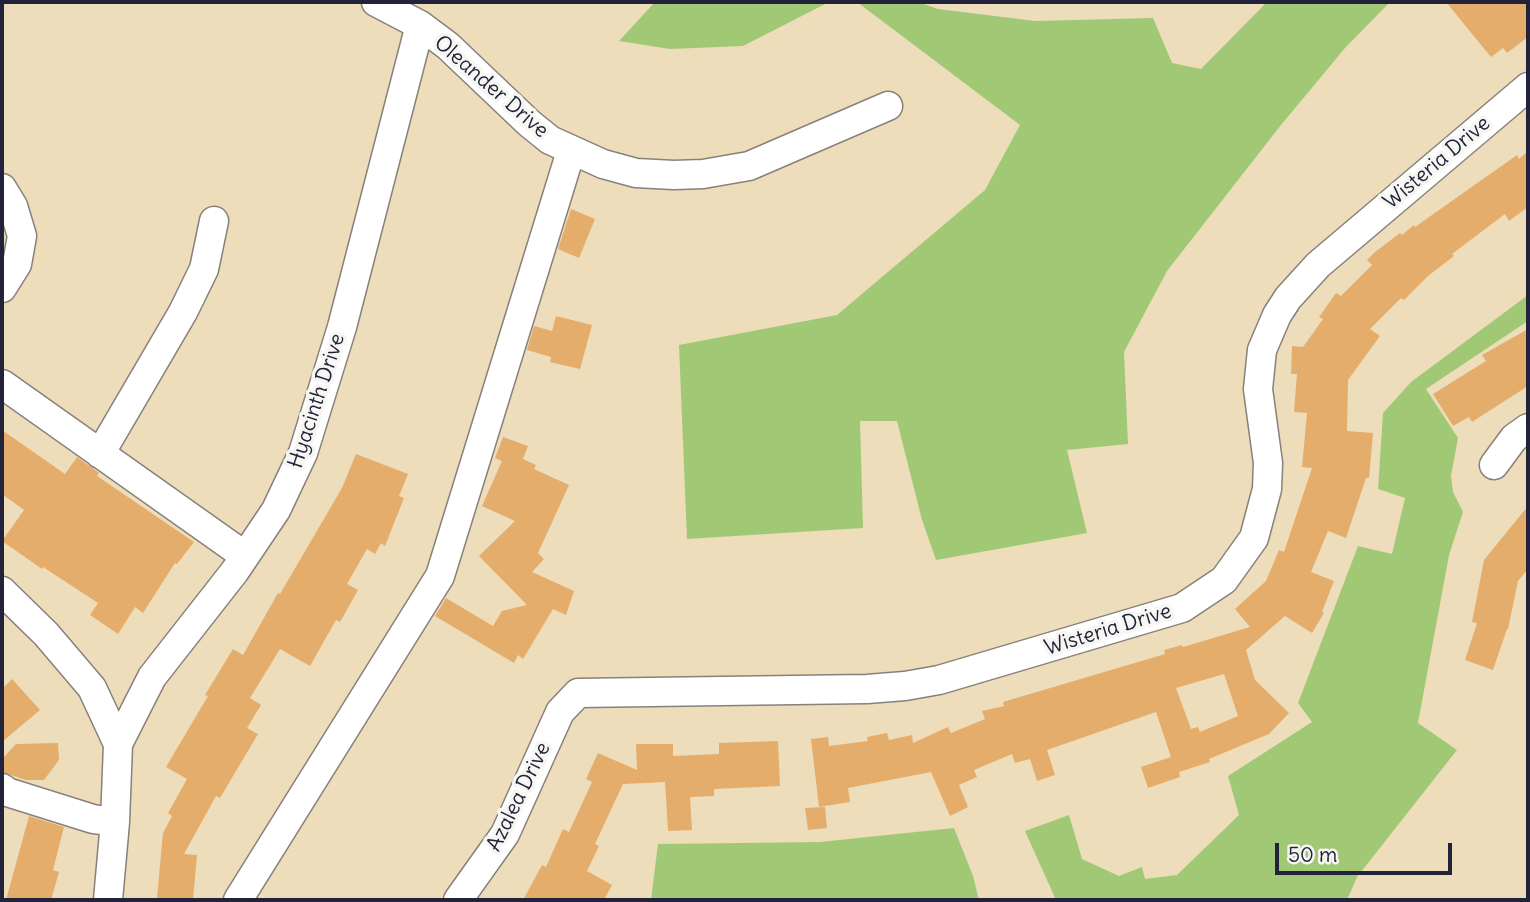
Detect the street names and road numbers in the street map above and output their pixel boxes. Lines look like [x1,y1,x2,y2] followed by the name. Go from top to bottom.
[429,31,553,143] street label: Oleander Drive
[1379,111,1495,215] street label: Wisteria Drive
[283,330,351,472] street label: Hyacinth Drive
[1041,599,1175,661] street label: Wisteria Drive
[482,738,556,856] street label: Azalea Drive

